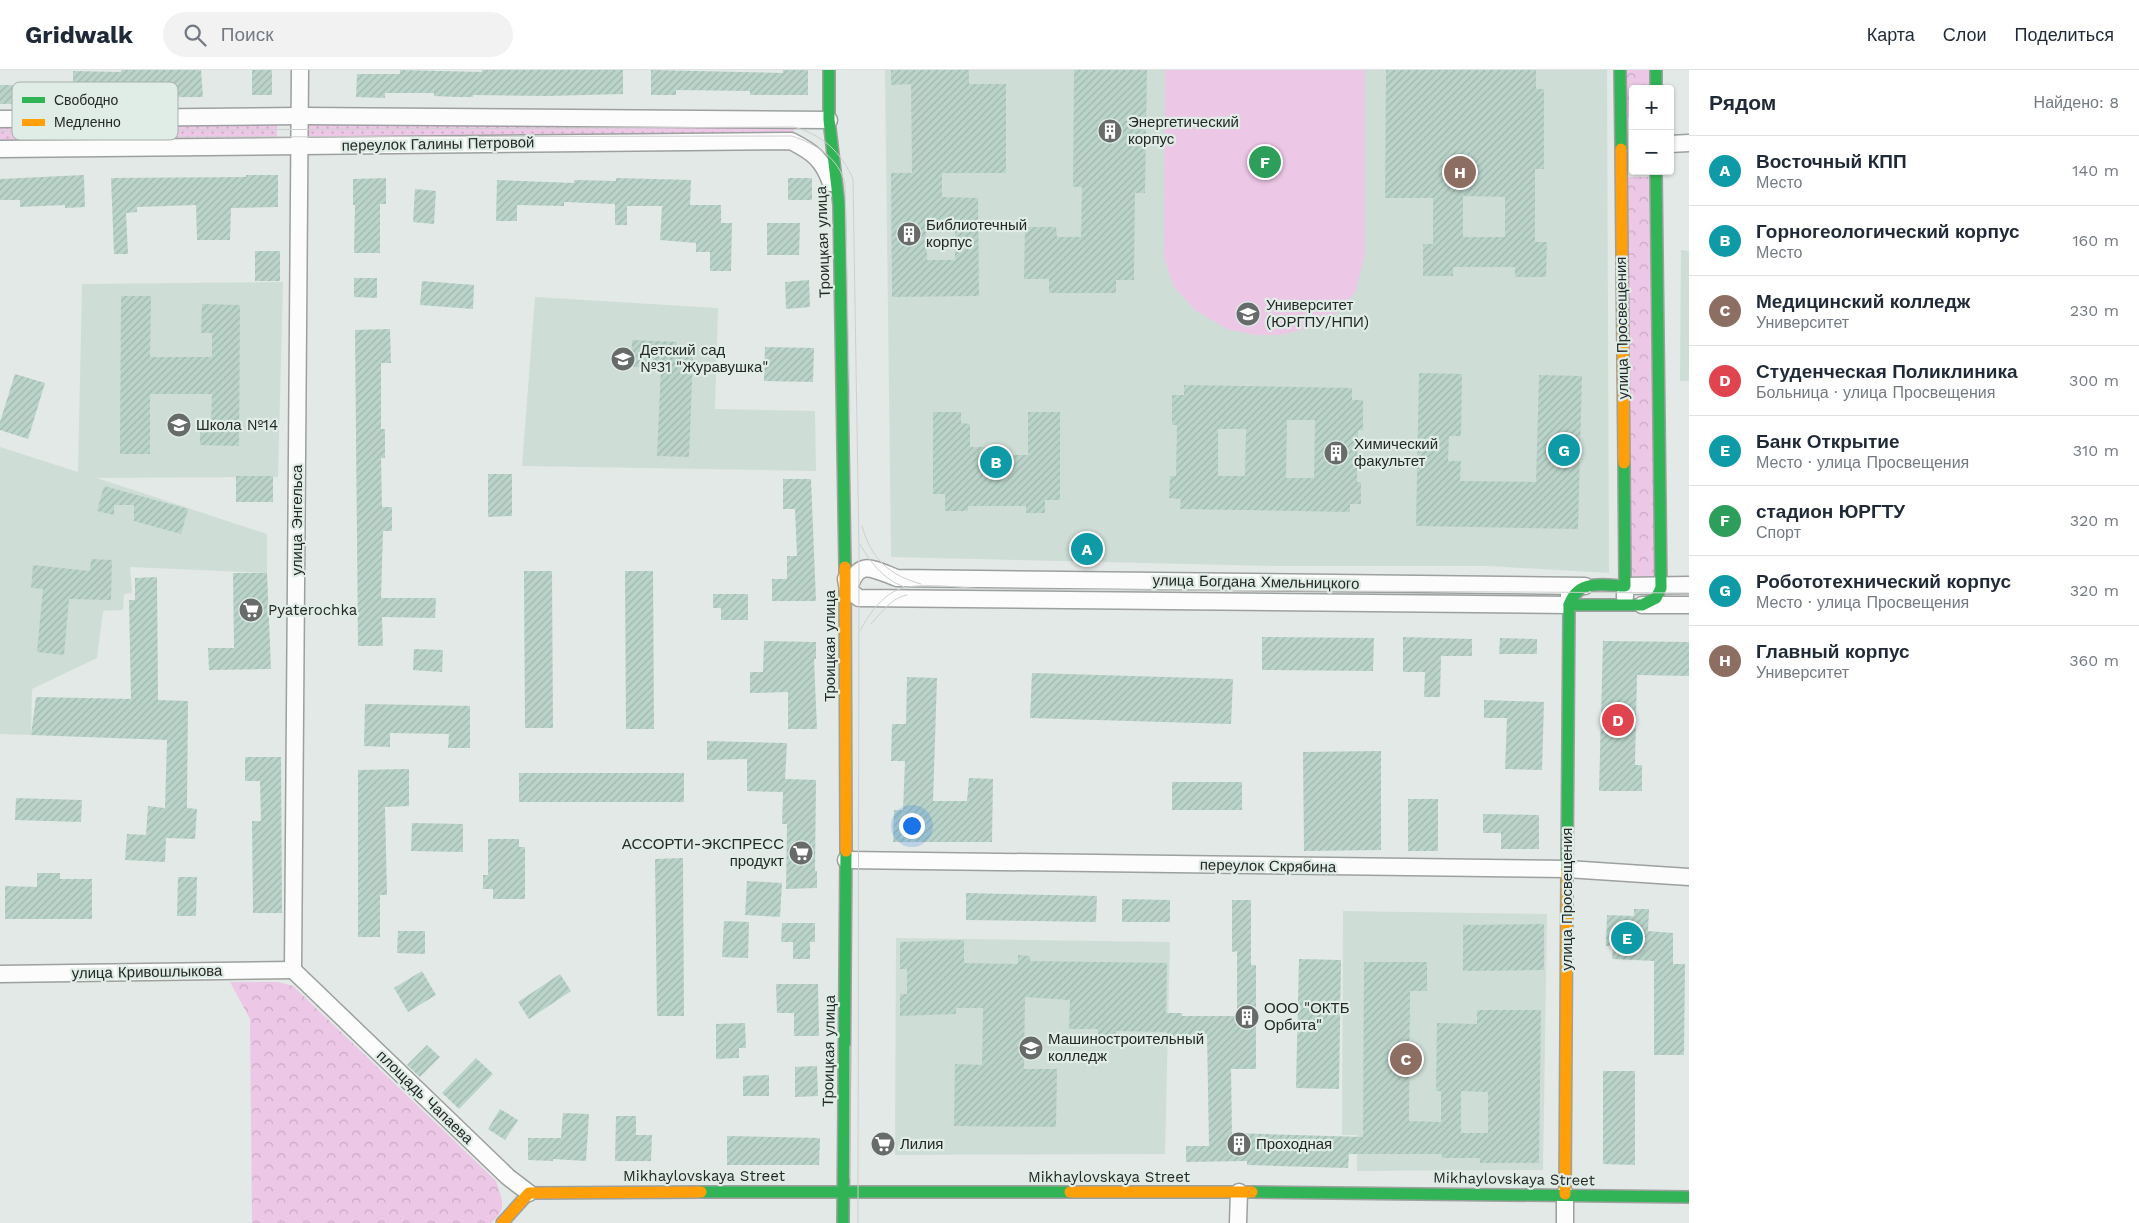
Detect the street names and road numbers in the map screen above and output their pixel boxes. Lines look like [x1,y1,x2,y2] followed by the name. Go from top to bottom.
[341,133,535,155] street label: переулок Галины Петровой
[812,185,834,298] street label: Троицкая улица
[1612,256,1632,400] street label: улица Просвещения
[288,464,306,575] street label: улица Энгельса
[1152,571,1360,593] street label: улица Богдана Хмельницкого
[821,590,839,702] street label: Троицкая улица
[1558,828,1576,970] street label: улица Просвещения
[1200,856,1337,876] street label: переулок Скрябина
[71,962,223,982] street label: улица Кривошлыкова
[819,994,839,1107] street label: Троицкая улица
[373,1046,477,1148] street label: площадь Чапаева
[623,1167,786,1185] street label: Mikhaylovskaya Street
[1028,1168,1191,1186] street label: Mikhaylovskaya Street
[1433,1169,1596,1189] street label: Mikhaylovskaya Street

